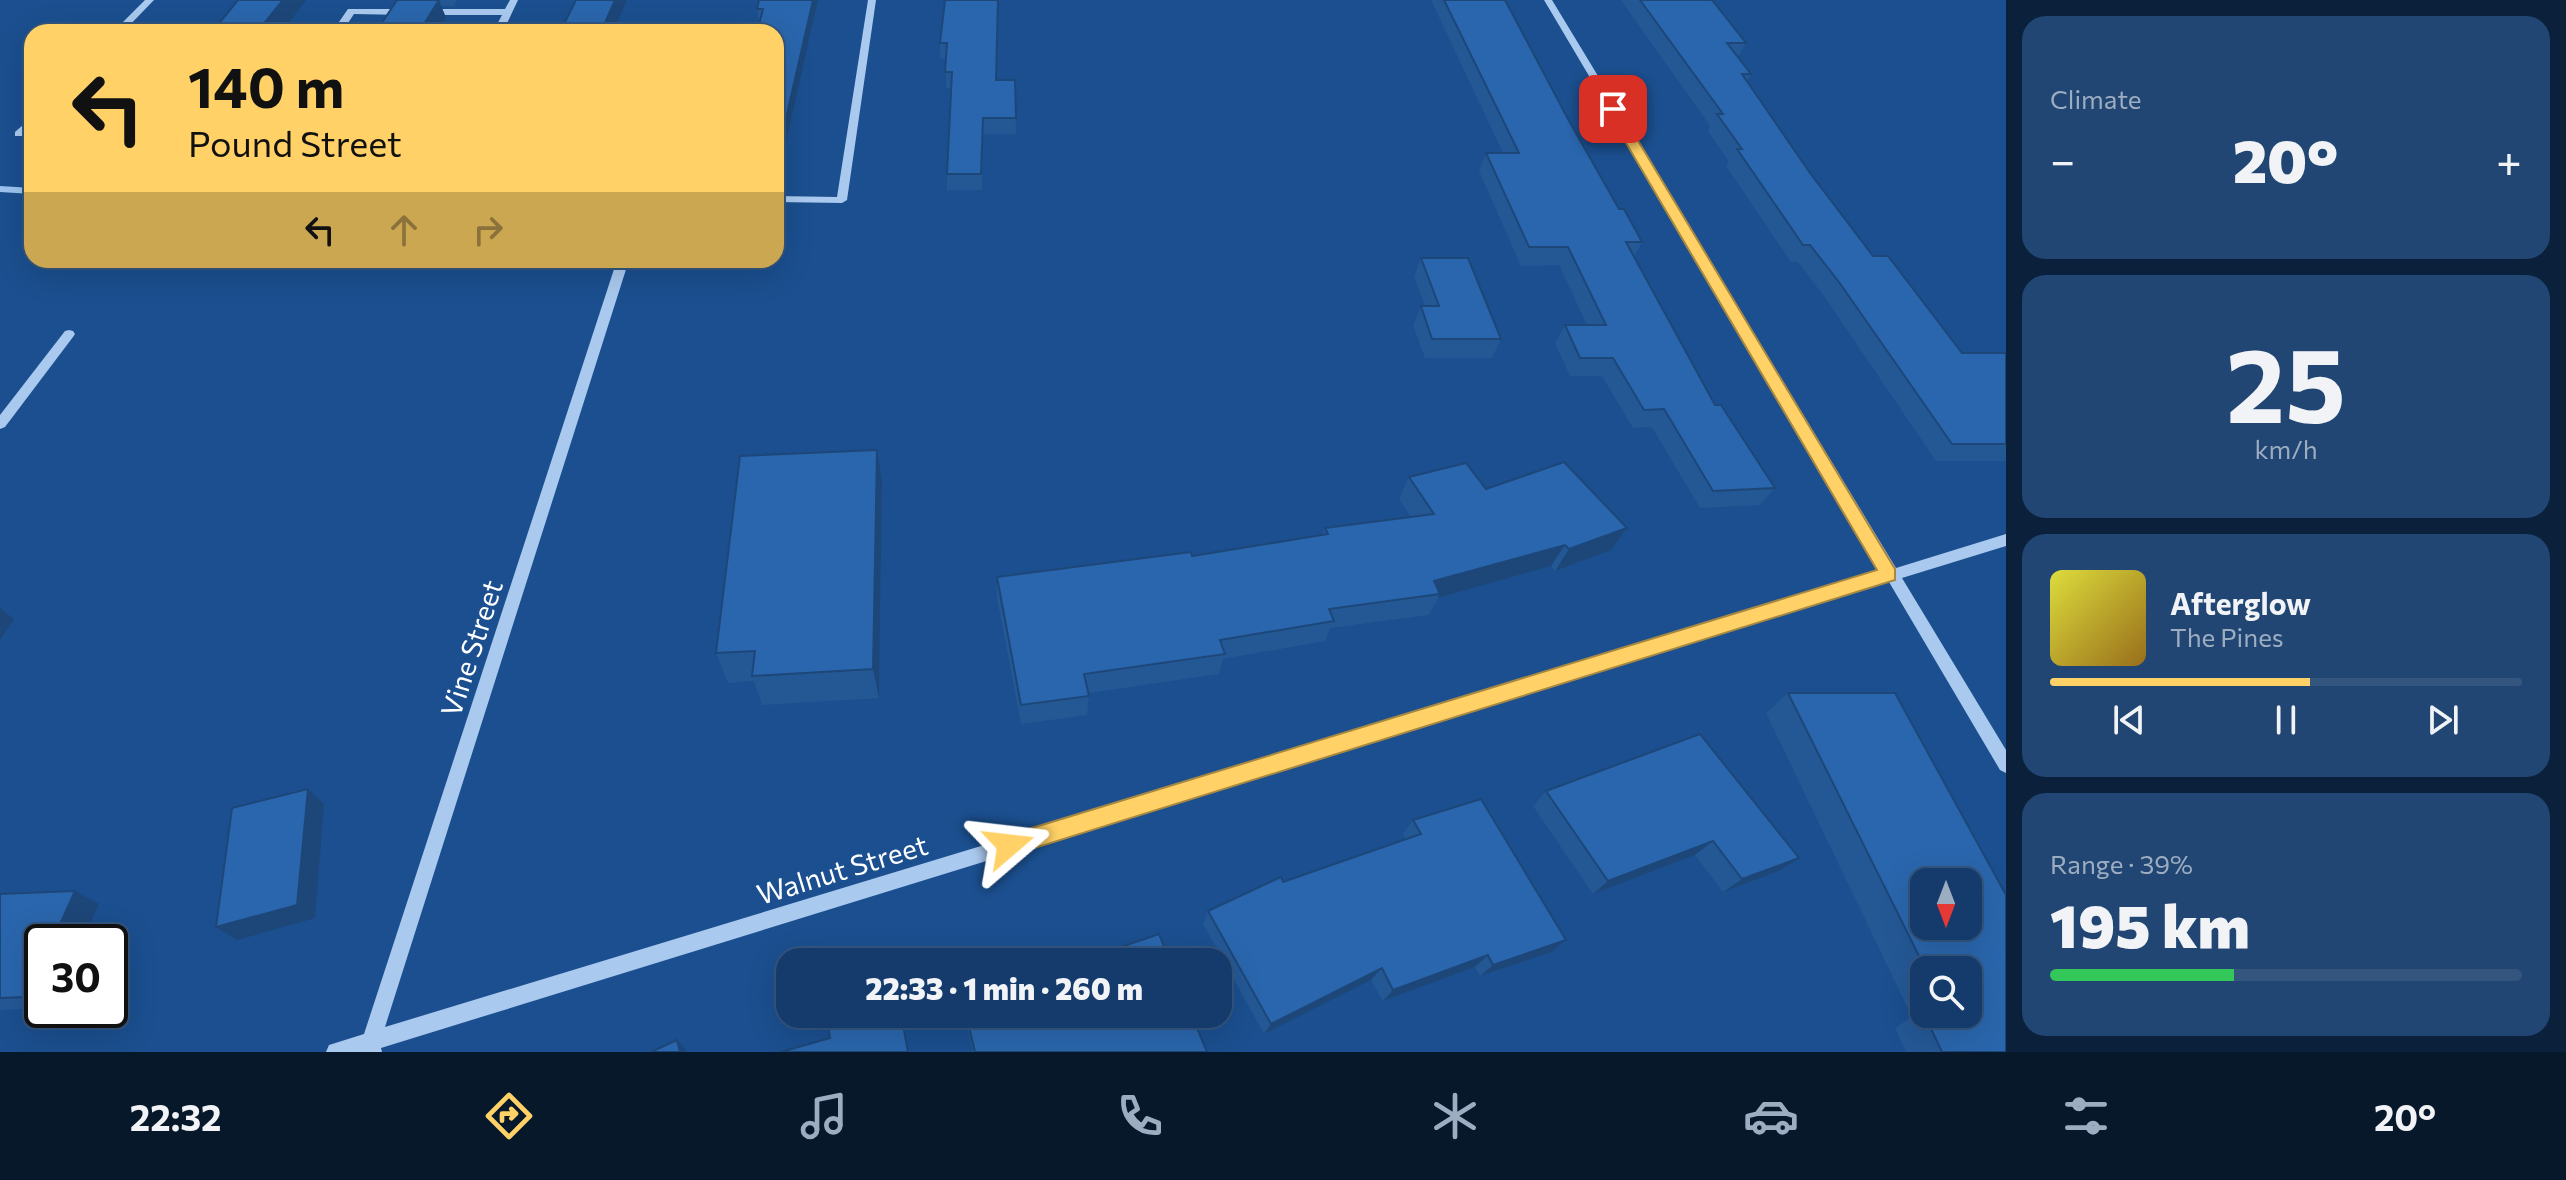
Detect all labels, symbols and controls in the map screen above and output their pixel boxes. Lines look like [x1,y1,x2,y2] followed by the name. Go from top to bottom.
[188,51,344,120] text: 140 m
[56,56,160,160] icon: left
[1579,75,1647,143] pin
[2050,83,2142,114] text: Climate
[1591,87,1635,131] icon: arrive
[188,120,402,164] text: Pound Street
[2233,122,2338,195] text: 20°
[2050,132,2075,186] text: −
[2496,132,2522,186] text: +
[298,208,342,252] icon: left
[382,208,426,252] icon: ahead
[466,208,510,252] icon: right
[2226,317,2346,444] text: 25
[2254,433,2318,464] text: km/h
[433,575,509,721] street label: Vine Street
[2170,584,2311,621] text: Afterglow
[2170,621,2284,652] text: The Pines
[2107,698,2151,742] icon: previous
[2264,698,2308,742] icon: pause
[2421,698,2465,742] icon: next
[967,803,1051,887] position arrow
[753,827,931,911] street label: Walnut Street
[2050,848,2193,879] text: Range · 39%
[1910,868,1982,940] north arrow
[1910,868,1982,1028] map controls
[2050,887,2250,960] text: 195 km
[24,924,128,1028] speed limit sign: 30
[1910,956,1982,1028] button: search
[865,969,1143,1006] text: 22:33 · 1 min · 260 m
[481,1088,537,1144] icon: directions
[796,1088,852,1144] icon: music
[1112,1088,1168,1144] icon: phone
[1427,1088,1483,1144] icon: climate
[1743,1088,1799,1144] icon: car
[2058,1088,2114,1144] icon: filters
[130,1094,221,1138] text: 22:32
[2374,1094,2436,1138] text: 20°

